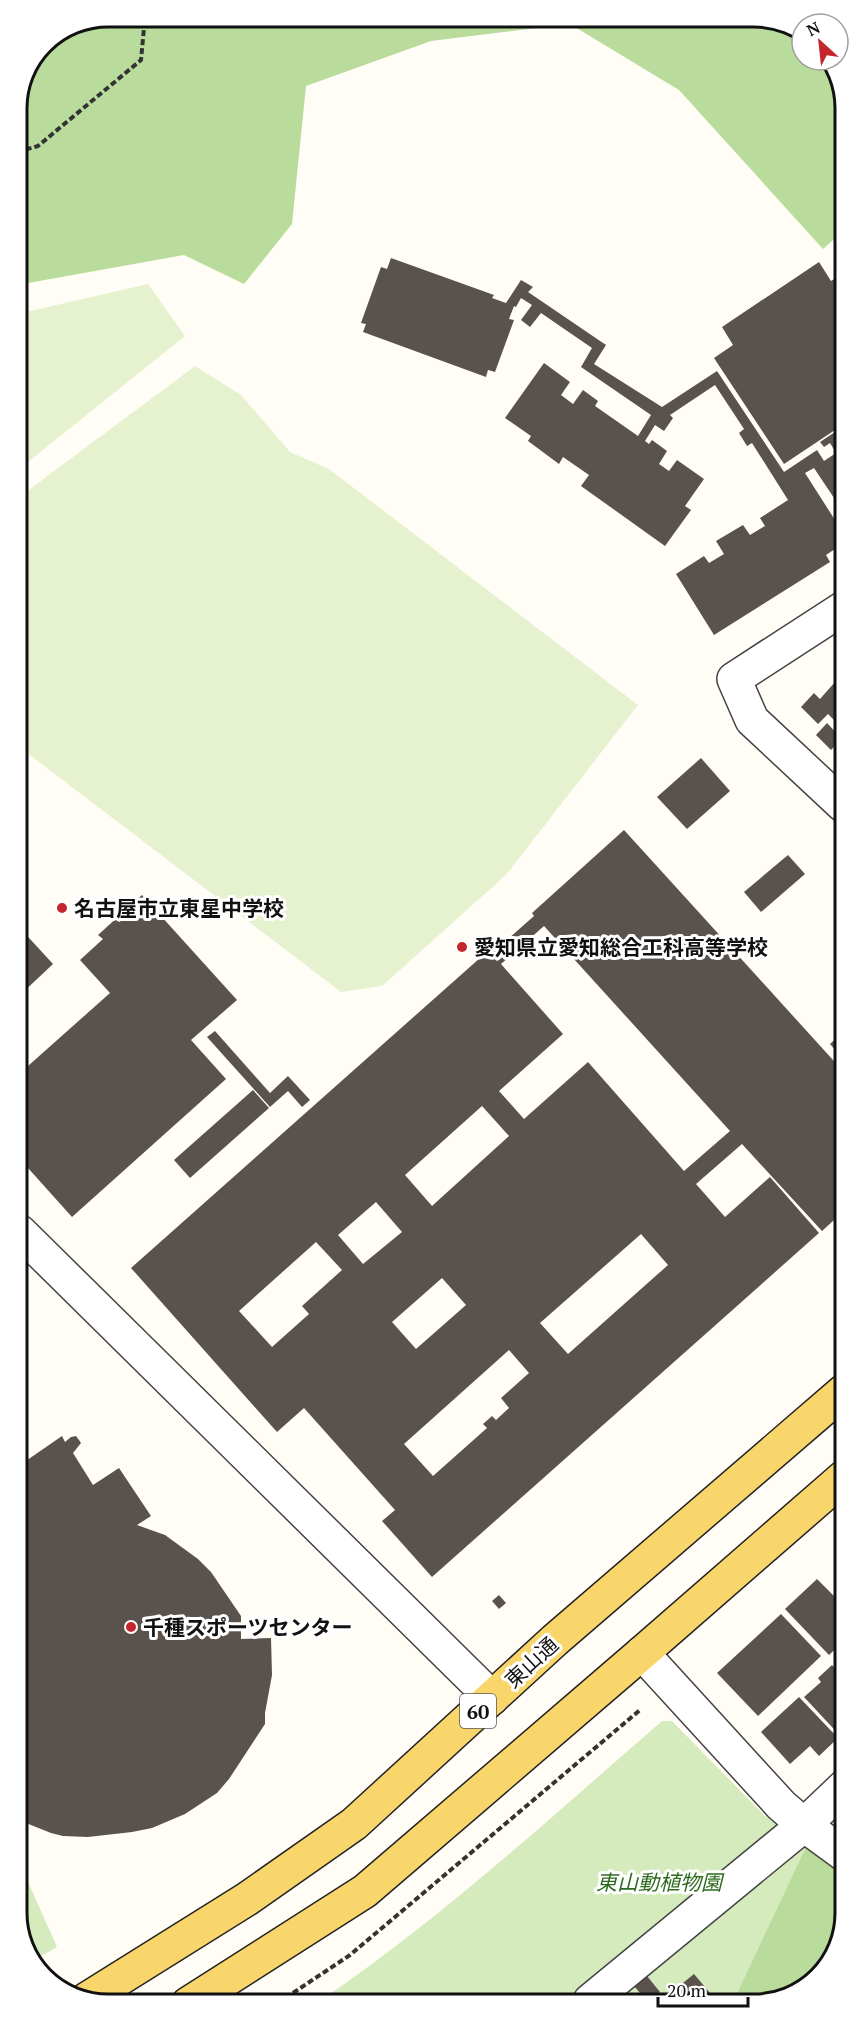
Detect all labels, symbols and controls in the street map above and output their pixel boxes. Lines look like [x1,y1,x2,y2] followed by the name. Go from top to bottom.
[790,12,850,72] north arrow
[803,16,824,41] text: N
[74,894,284,922] place label: 名古屋市立東星中学校
[55,901,69,915] marker: 名古屋市立東星中学校
[474,933,768,961] place label: 愛知県立愛知総合工科高等学校
[455,940,469,954] marker: 愛知県立愛知総合工科高等学校
[143,1613,353,1641] place label: 千種スポーツセンター
[124,1620,138,1634] marker: 千種スポーツセンター
[498,1630,564,1694] street label: 東山通
[460,1694,496,1728] road number: 60
[596,1868,725,1896] park label: 東山動植物園
[658,1970,748,2008] scale bar
[667,1978,707,2002] text: 20 m

